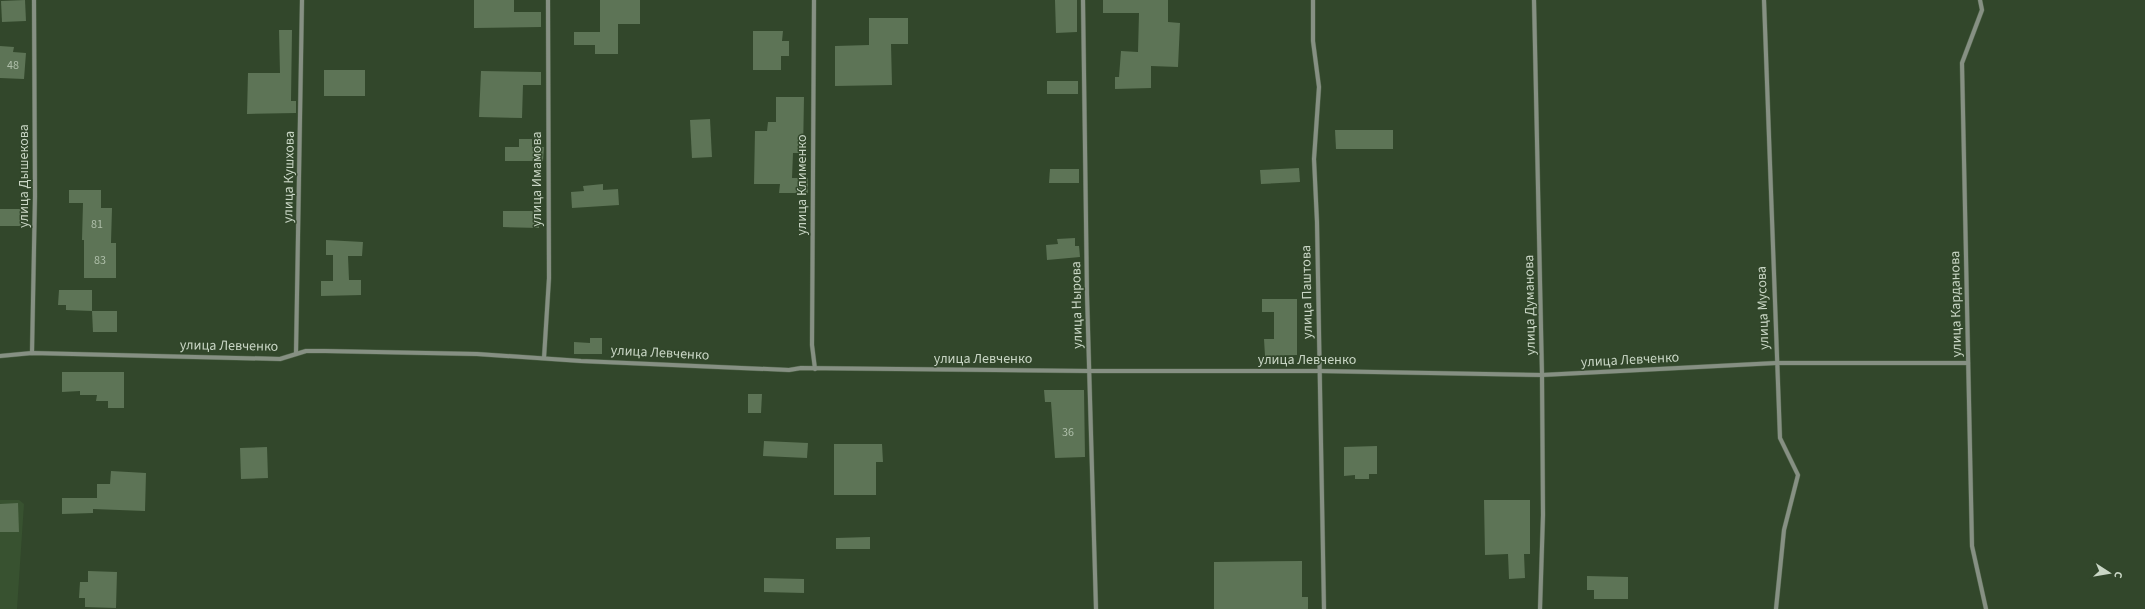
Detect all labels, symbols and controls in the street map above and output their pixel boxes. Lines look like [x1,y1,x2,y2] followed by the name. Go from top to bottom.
[7,57,19,74] house number: 48
[14,124,34,228] street label: улица Дышекова
[278,131,300,223] street label: улица Кушхова
[527,131,547,227] street label: улица Имамова
[792,134,812,236] street label: улица Клименко
[91,216,103,233] house number: 81
[1296,245,1318,339] street label: улица Паштова
[1945,251,1967,357] street label: улица Карданова
[94,252,106,269] house number: 83
[1519,255,1541,355] street label: улица Думанова
[1066,261,1088,349] street label: улица Нырова
[1752,266,1774,350] street label: улица Мусова
[180,335,278,357] street label: улица Левченко
[610,340,710,366] street label: улица Левченко
[1580,347,1680,373] street label: улица Левченко
[934,349,1032,369] street label: улица Левченко
[1258,350,1356,370] street label: улица Левченко
[1062,424,1074,441] house number: 36
[2089,553,2129,593] north arrow
[2110,570,2126,580] text: С

